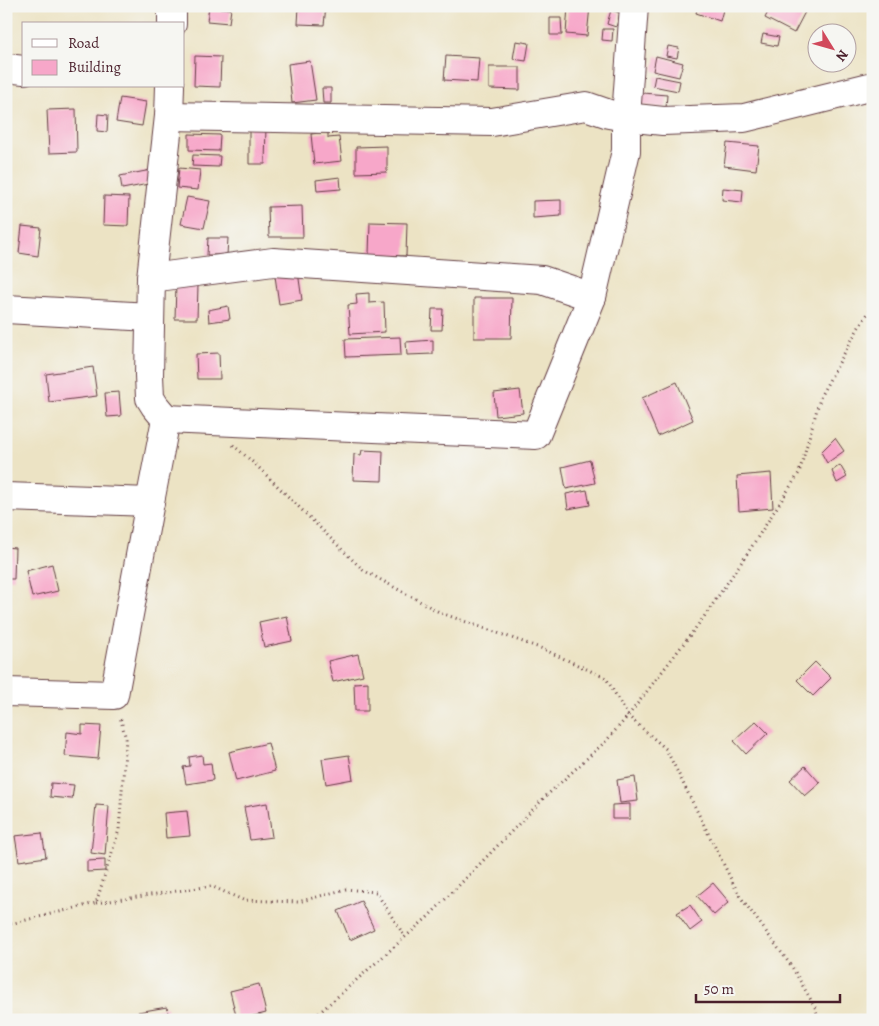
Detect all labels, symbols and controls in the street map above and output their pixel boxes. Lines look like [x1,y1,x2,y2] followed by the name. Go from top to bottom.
[22,22,185,88] legend
[806,22,856,72] north arrow
[68,33,100,53] text: Road
[831,46,853,65] text: N
[68,57,121,77] text: Building
[696,971,840,1003] scale bar
[704,979,734,999] text: 50 m

